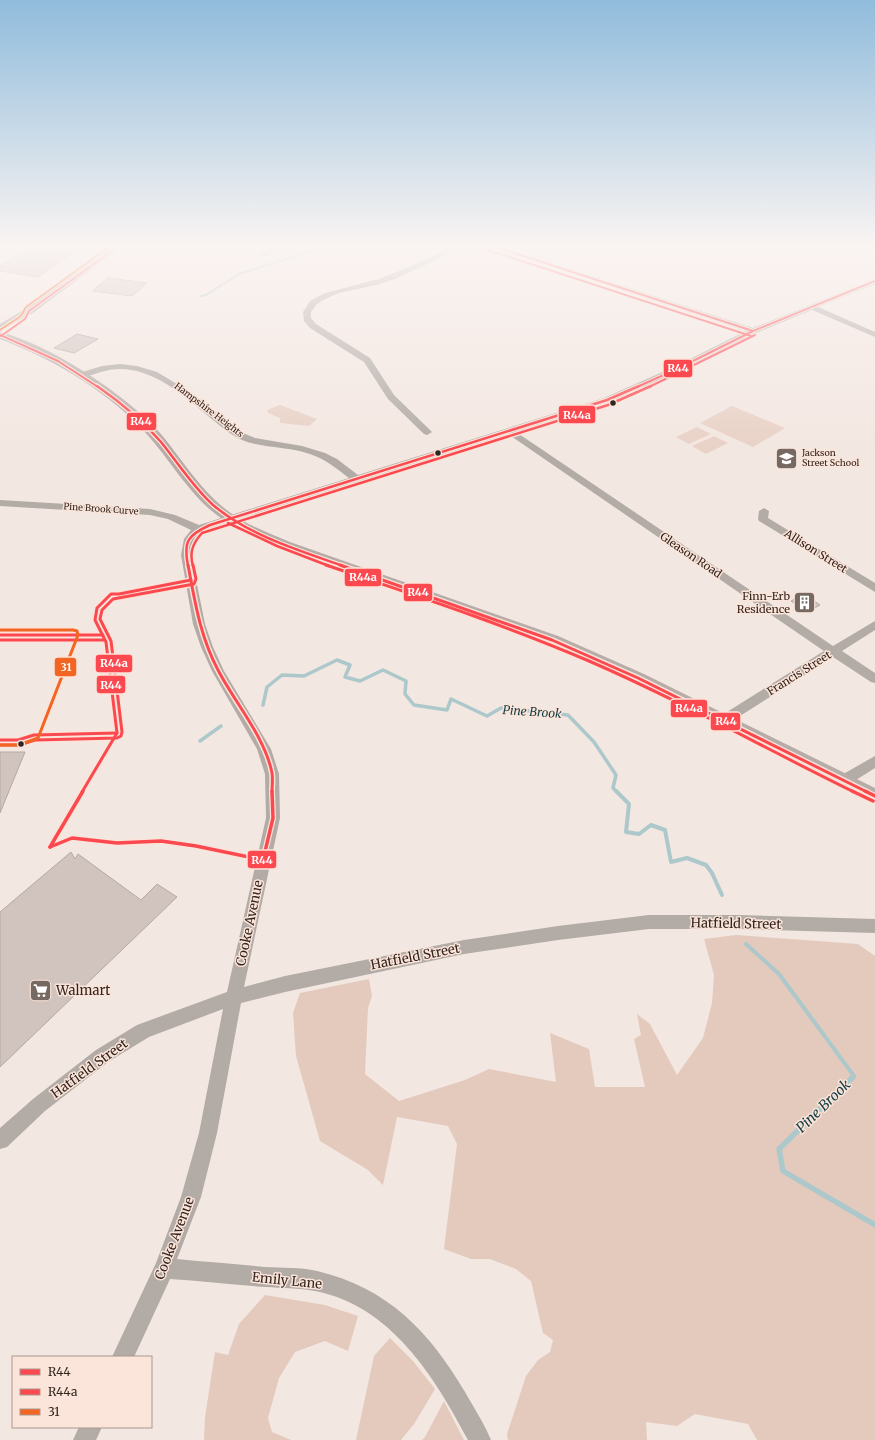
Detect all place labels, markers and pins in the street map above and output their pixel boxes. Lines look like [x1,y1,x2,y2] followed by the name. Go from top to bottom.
[608,398,618,408] unlabelled marker
[774,445,800,471] school or university icon: Jackson Street School
[801,447,859,468] place label: Jackson Street School
[433,448,443,458] unlabelled marker
[737,589,790,616] place label: Finn-Erb Residence
[792,589,818,615] building icon: Finn-Erb Residence
[16,739,26,749] unlabelled marker
[27,977,53,1003] supermarket icon: Walmart
[55,982,110,999] place label: Walmart

